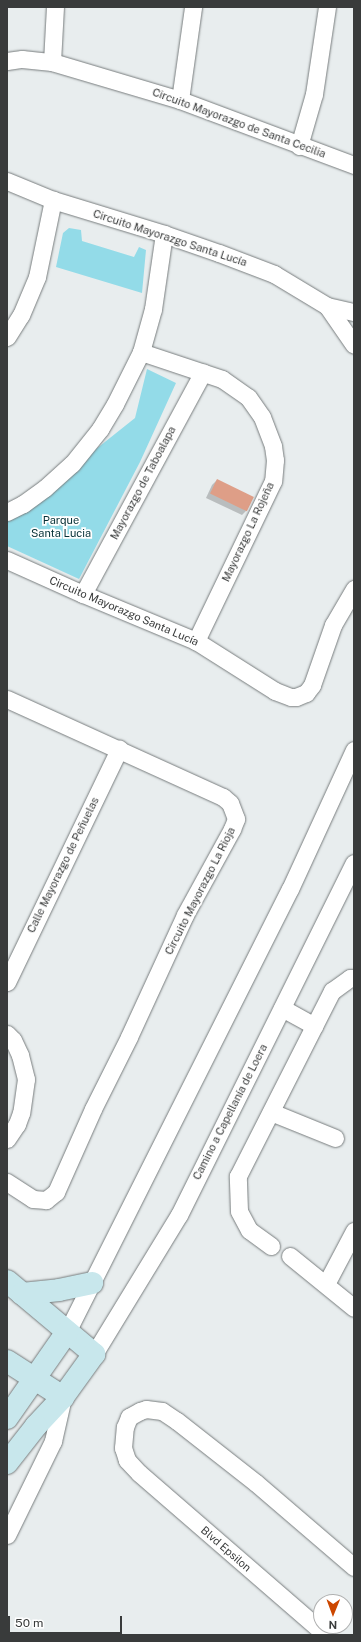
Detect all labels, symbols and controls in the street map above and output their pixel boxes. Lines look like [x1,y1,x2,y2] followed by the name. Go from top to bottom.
[150,85,328,161] street label: Circuito Mayorazgo de Santa Cecilia
[91,207,249,269] street label: Circuito Mayorazgo Santa Lucía
[107,424,179,542] street label: Mayorazgo de Taboalapa
[219,480,277,584] street label: Mayorazgo La Rojeña
[31,514,91,540] park label: Parque Santa Lucia
[47,573,201,649] street label: Circuito Mayorazgo Santa Lucía
[24,795,102,935] street label: Calle Mayorazgo de Peñuelas
[162,825,238,957] street label: Circuito Mayorazgo La Rioja
[190,1042,270,1182] street label: Camino a Capellanía de Loera
[198,1524,254,1574] street label: Blvd Epsilon
[313,1594,353,1634] north arrow
[10,1608,124,1634] scale bar
[15,1616,43,1630] text: 50 m
[328,1619,337,1631] text: N

